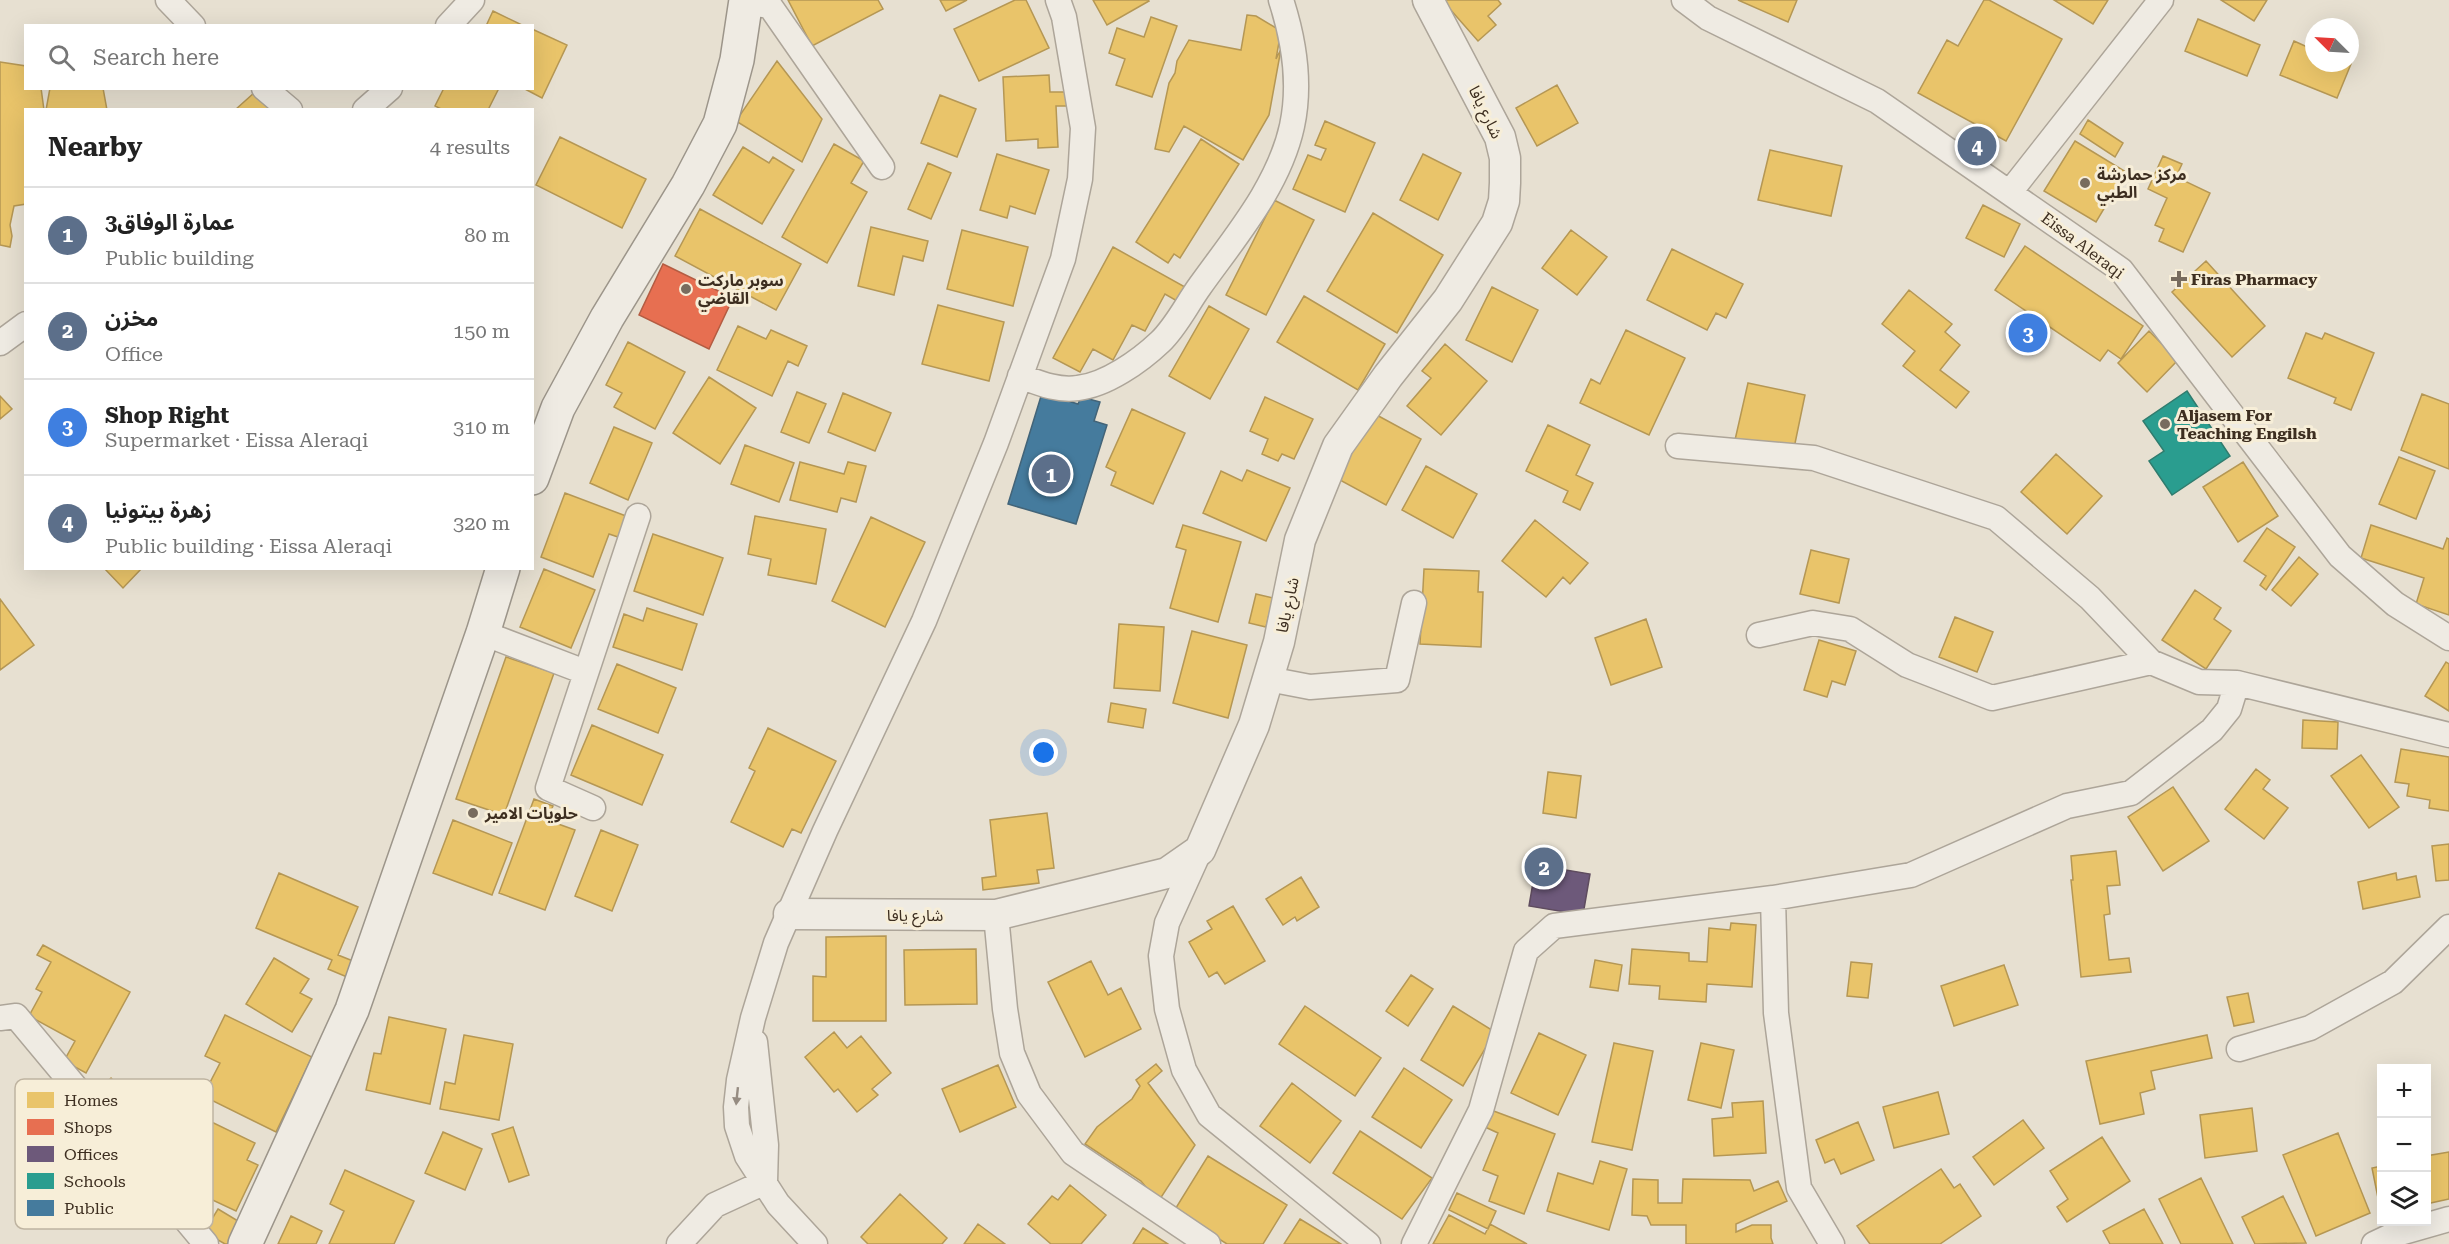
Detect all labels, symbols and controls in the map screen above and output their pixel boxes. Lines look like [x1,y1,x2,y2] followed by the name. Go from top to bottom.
[2305,18,2359,72] north arrow
[24,24,534,90] search box
[45,41,78,74] icon: search
[93,45,219,70] text: Search here
[1462,83,1506,143] street label: شارع يافا
[1958,124,1996,168] pin: 4
[48,132,142,162] text: Nearby
[430,135,510,159] text: 4 results
[2097,165,2187,206] place label: مركز حمارشة الطبي
[2078,176,2092,190] marker: مركز حمارشة الطبي
[2038,208,2128,283] street label: Eissa Aleraqi
[105,210,235,235] text: عمارة الوفاق3
[62,223,73,247] text: 1
[464,223,510,247] text: 80 m
[105,246,254,270] text: Public building
[2191,270,2318,289] place label: Firas Pharmacy
[698,271,784,312] place label: سوبر ماركت القاضي
[2172,272,2186,286] marker: Firas Pharmacy
[679,282,693,296] marker: سوبر ماركت القاضي
[105,306,158,331] text: مخزن
[2008,310,2048,356] pin: 3
[62,319,73,343] text: 2
[453,319,510,343] text: 150 m
[105,342,163,366] text: Office
[105,403,229,428] text: Shop Right
[2177,406,2317,443] place label: Aljasem For Teaching Engilsh
[62,415,73,439] text: 3
[453,415,510,439] text: 310 m
[2158,417,2172,431] marker: Aljasem For Teaching Engilsh
[105,428,368,452] text: Supermarket · Eissa Aleraqi
[1032,452,1070,496] pin: 1
[105,498,212,523] text: زهرة بيتونيا
[62,511,73,535] text: 4
[453,511,510,535] text: 320 m
[105,534,392,558] text: Public building · Eissa Aleraqi
[1272,576,1306,635] street label: شارع يافا
[1029,738,1058,767] your location
[484,804,578,823] place label: حلويات الامير
[466,806,480,820] marker: حلويات الامير
[1524,844,1564,890] pin: 2
[887,906,943,928] street label: شارع يافا
[2377,1064,2431,1226] map controls
[2377,1064,2431,1118] button: +
[15,1079,213,1229] legend
[732,1087,742,1106] one-way arrow
[64,1091,118,1110] text: Homes
[64,1118,113,1137] text: Shops
[2377,1118,2431,1172] button: −
[64,1145,118,1164] text: Offices
[64,1172,126,1191] text: Schools
[2377,1172,2431,1226] button: layers
[64,1199,114,1218] text: Public

